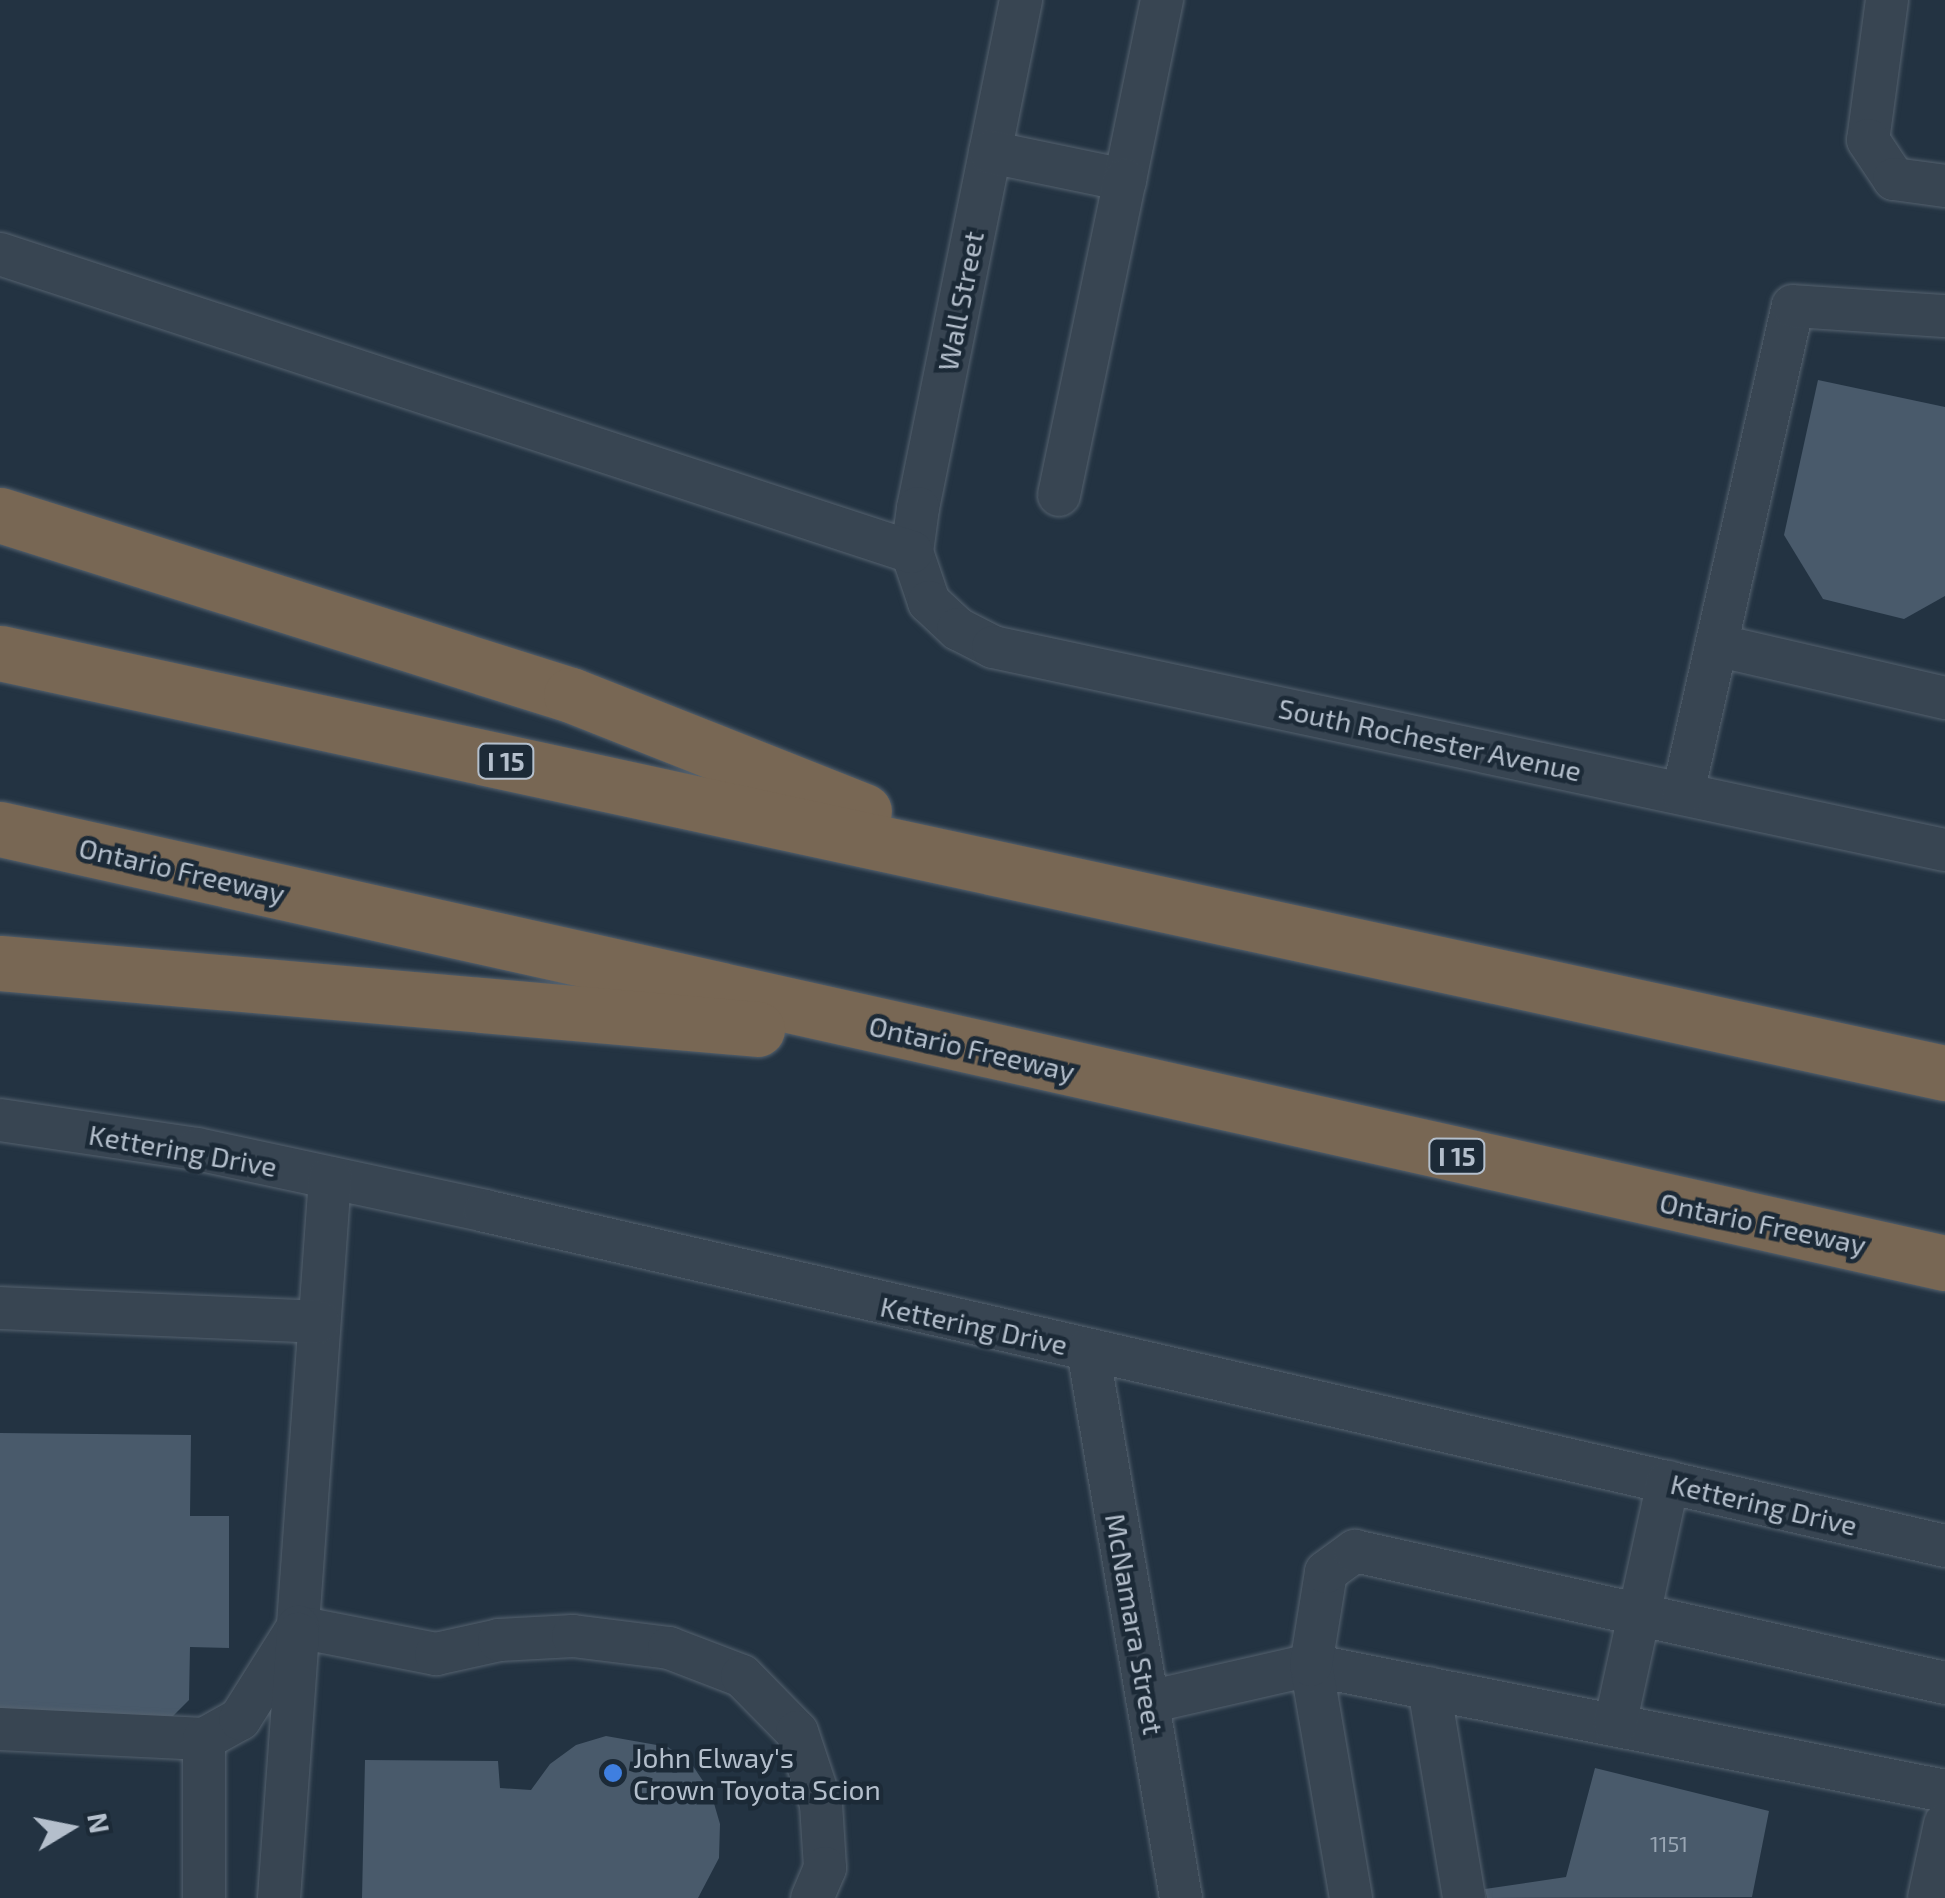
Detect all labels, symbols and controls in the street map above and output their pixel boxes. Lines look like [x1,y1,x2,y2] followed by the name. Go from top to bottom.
[930,228,990,374] street label: Wall Street
[1275,690,1585,788] street label: South Rochester Avenue
[476,741,536,781] road number: I 15
[76,830,288,910] street label: Ontario Freeway
[866,1008,1078,1088] street label: Ontario Freeway
[86,1117,280,1183] street label: Kettering Drive
[1427,1136,1487,1176] road number: I 15
[1657,1185,1869,1261] street label: Ontario Freeway
[877,1289,1071,1361] street label: Kettering Drive
[1667,1466,1861,1542] street label: Kettering Drive
[1099,1511,1171,1737] street label: McNamara Street
[633,1740,881,1806] place label: John Elway's Crown Toyota Scion
[602,1762,624,1784] marker: John Elway's Crown Toyota Scion
[20,1778,120,1878] north arrow
[81,1810,118,1836] text: N
[1650,1831,1688,1857] house number: 1151

